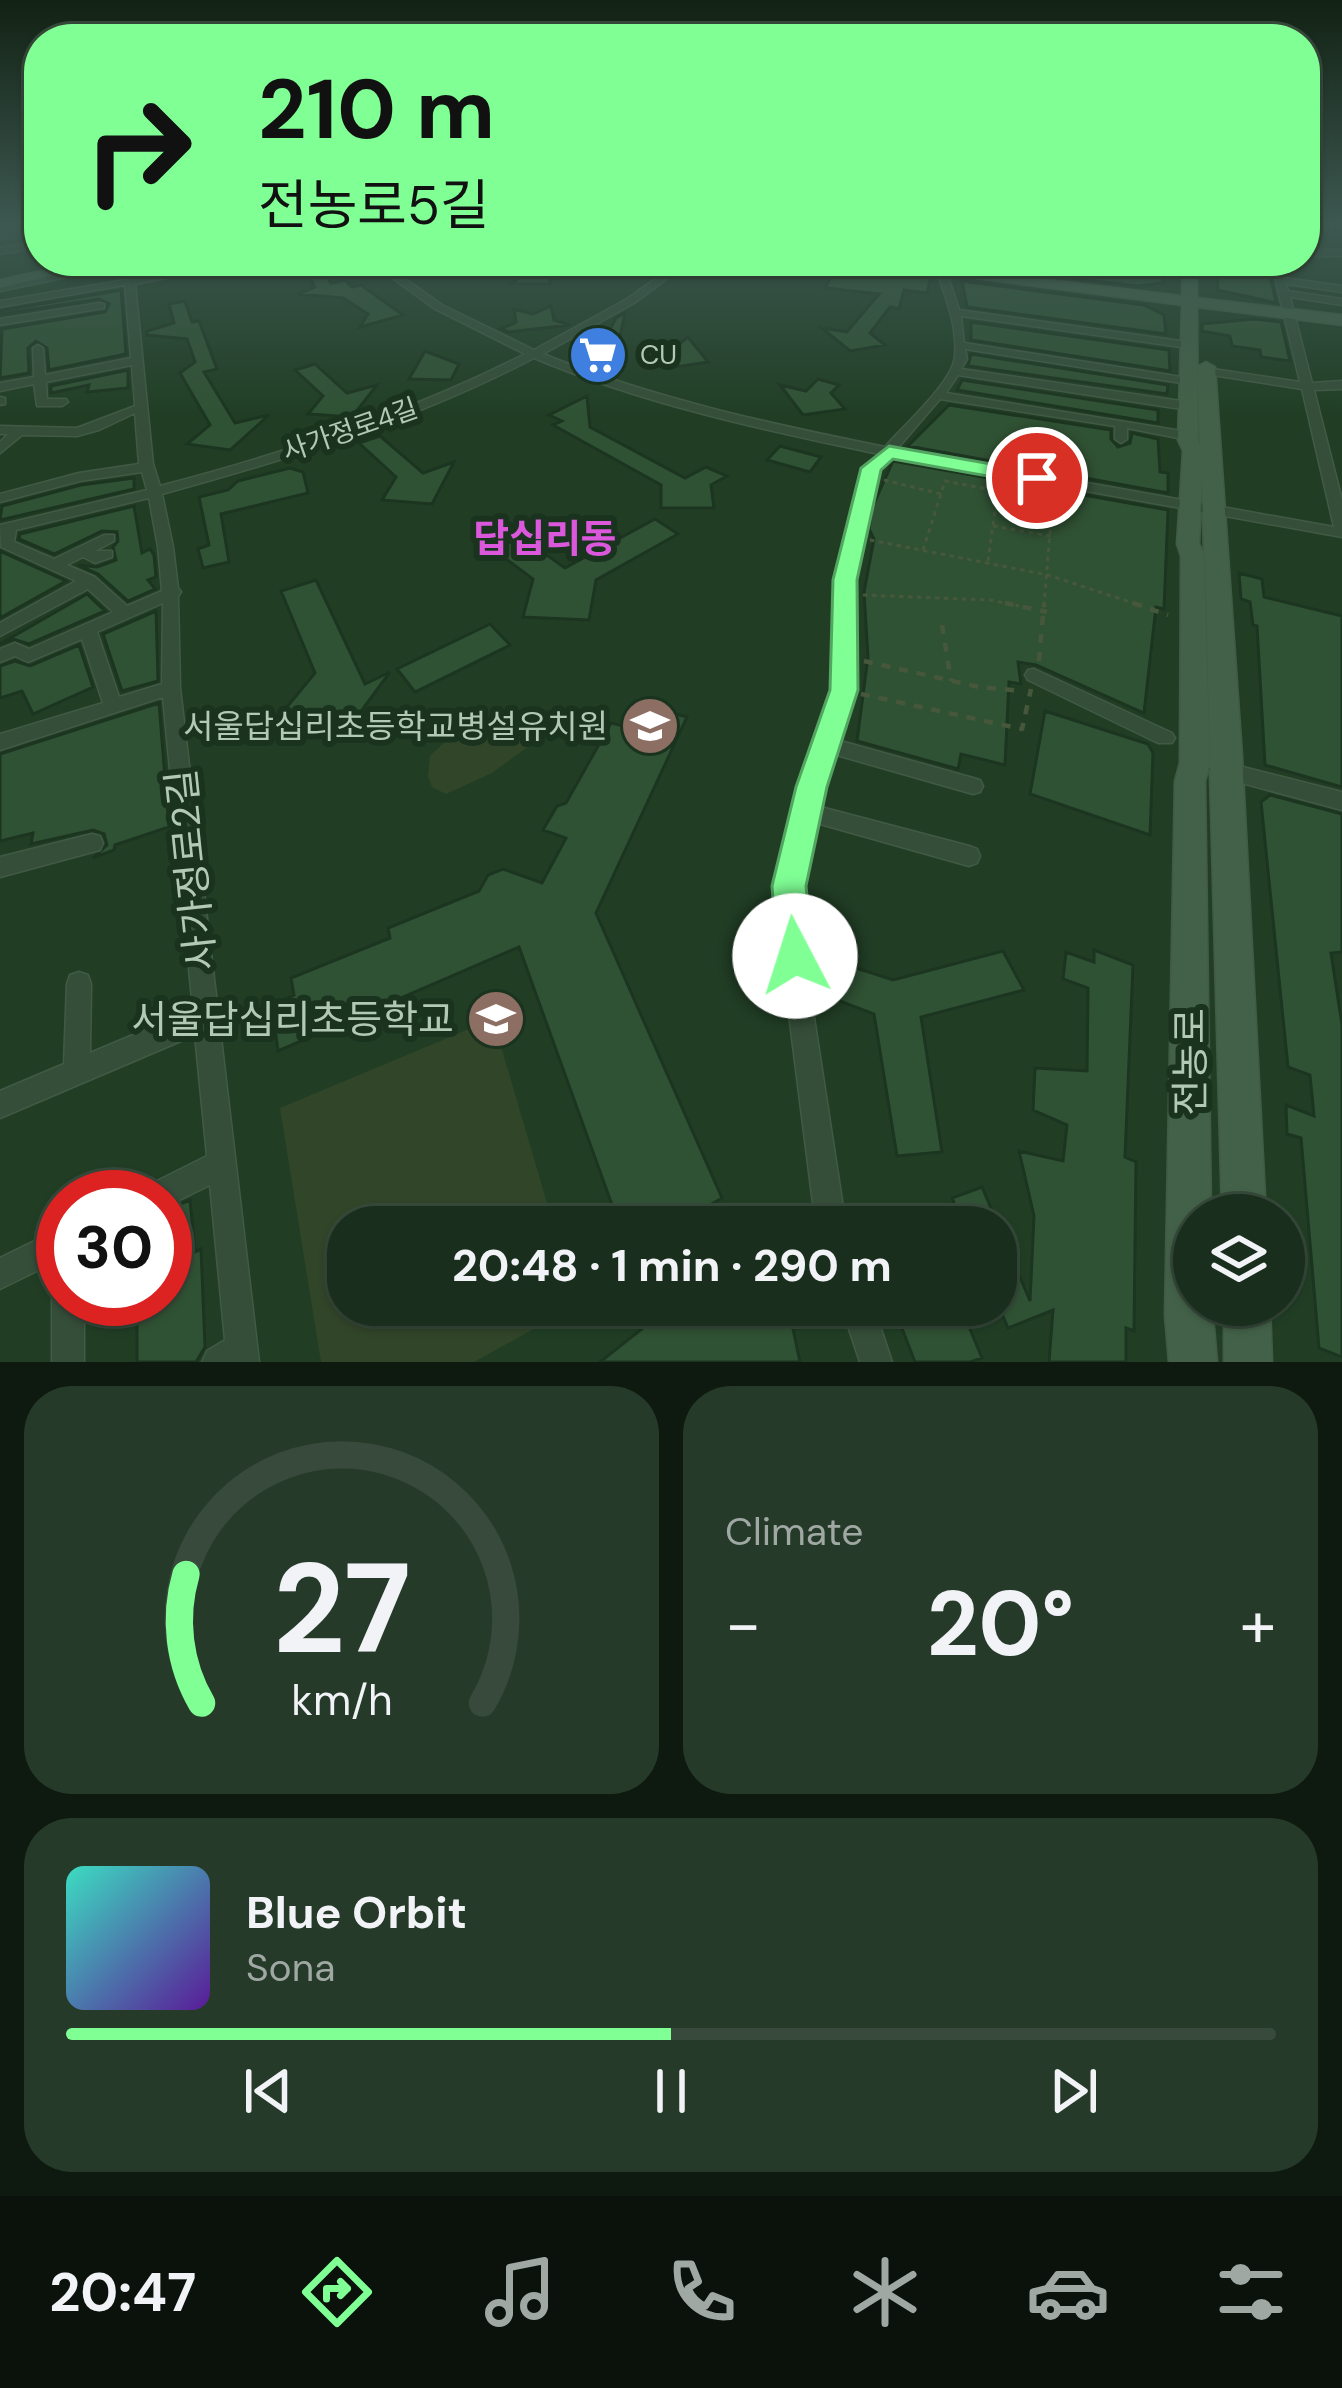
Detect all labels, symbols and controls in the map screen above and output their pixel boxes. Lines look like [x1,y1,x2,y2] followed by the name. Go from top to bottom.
[258,55,495,164] text: 210 m
[60,72,216,228] icon: right
[258,170,490,241] text: 전농로5길
[567,324,629,386] supermarket icon: CU
[640,337,677,372] place label: CU
[278,390,422,469] street label: 사가정로4길
[986,427,1088,529] pin
[1004,445,1070,511] icon: arrive
[473,513,617,564] district label: 답십리동
[619,695,681,757] school or university icon: 서울답십리초등학교병설유치원
[183,705,608,748] place label: 서울답십리초등학교병설유치원
[156,767,227,973] street label: 사가정로2길
[732,893,858,1019] position arrow
[465,988,527,1050] school or university icon: 서울답십리초등학교
[131,994,454,1045] place label: 서울답십리초등학교
[1165,1008,1216,1116] street label: 전농로
[36,1170,192,1326] speed limit sign: 30
[1173,1194,1305,1326] map controls
[1173,1194,1305,1326] button: layers
[452,1236,892,1295] text: 20:48 · 1 min · 290 m
[725,1506,863,1557] text: Climate
[272,1528,411,1691] text: 27
[927,1566,1074,1683] text: 20°
[725,1582,761,1667] text: −
[1240,1582,1276,1667] text: +
[291,1672,392,1728] text: km/h
[246,1883,467,1942] text: Blue Orbit
[246,1942,335,1993] text: Sona
[235,2058,301,2124] icon: previous
[638,2058,704,2124] icon: pause
[1041,2058,1107,2124] icon: next
[295,2250,379,2334] icon: directions
[478,2250,562,2334] icon: music
[660,2250,744,2334] icon: phone
[843,2250,927,2334] icon: climate
[1026,2250,1110,2334] icon: car
[1209,2250,1293,2334] icon: filters
[49,2257,196,2328] text: 20:47

